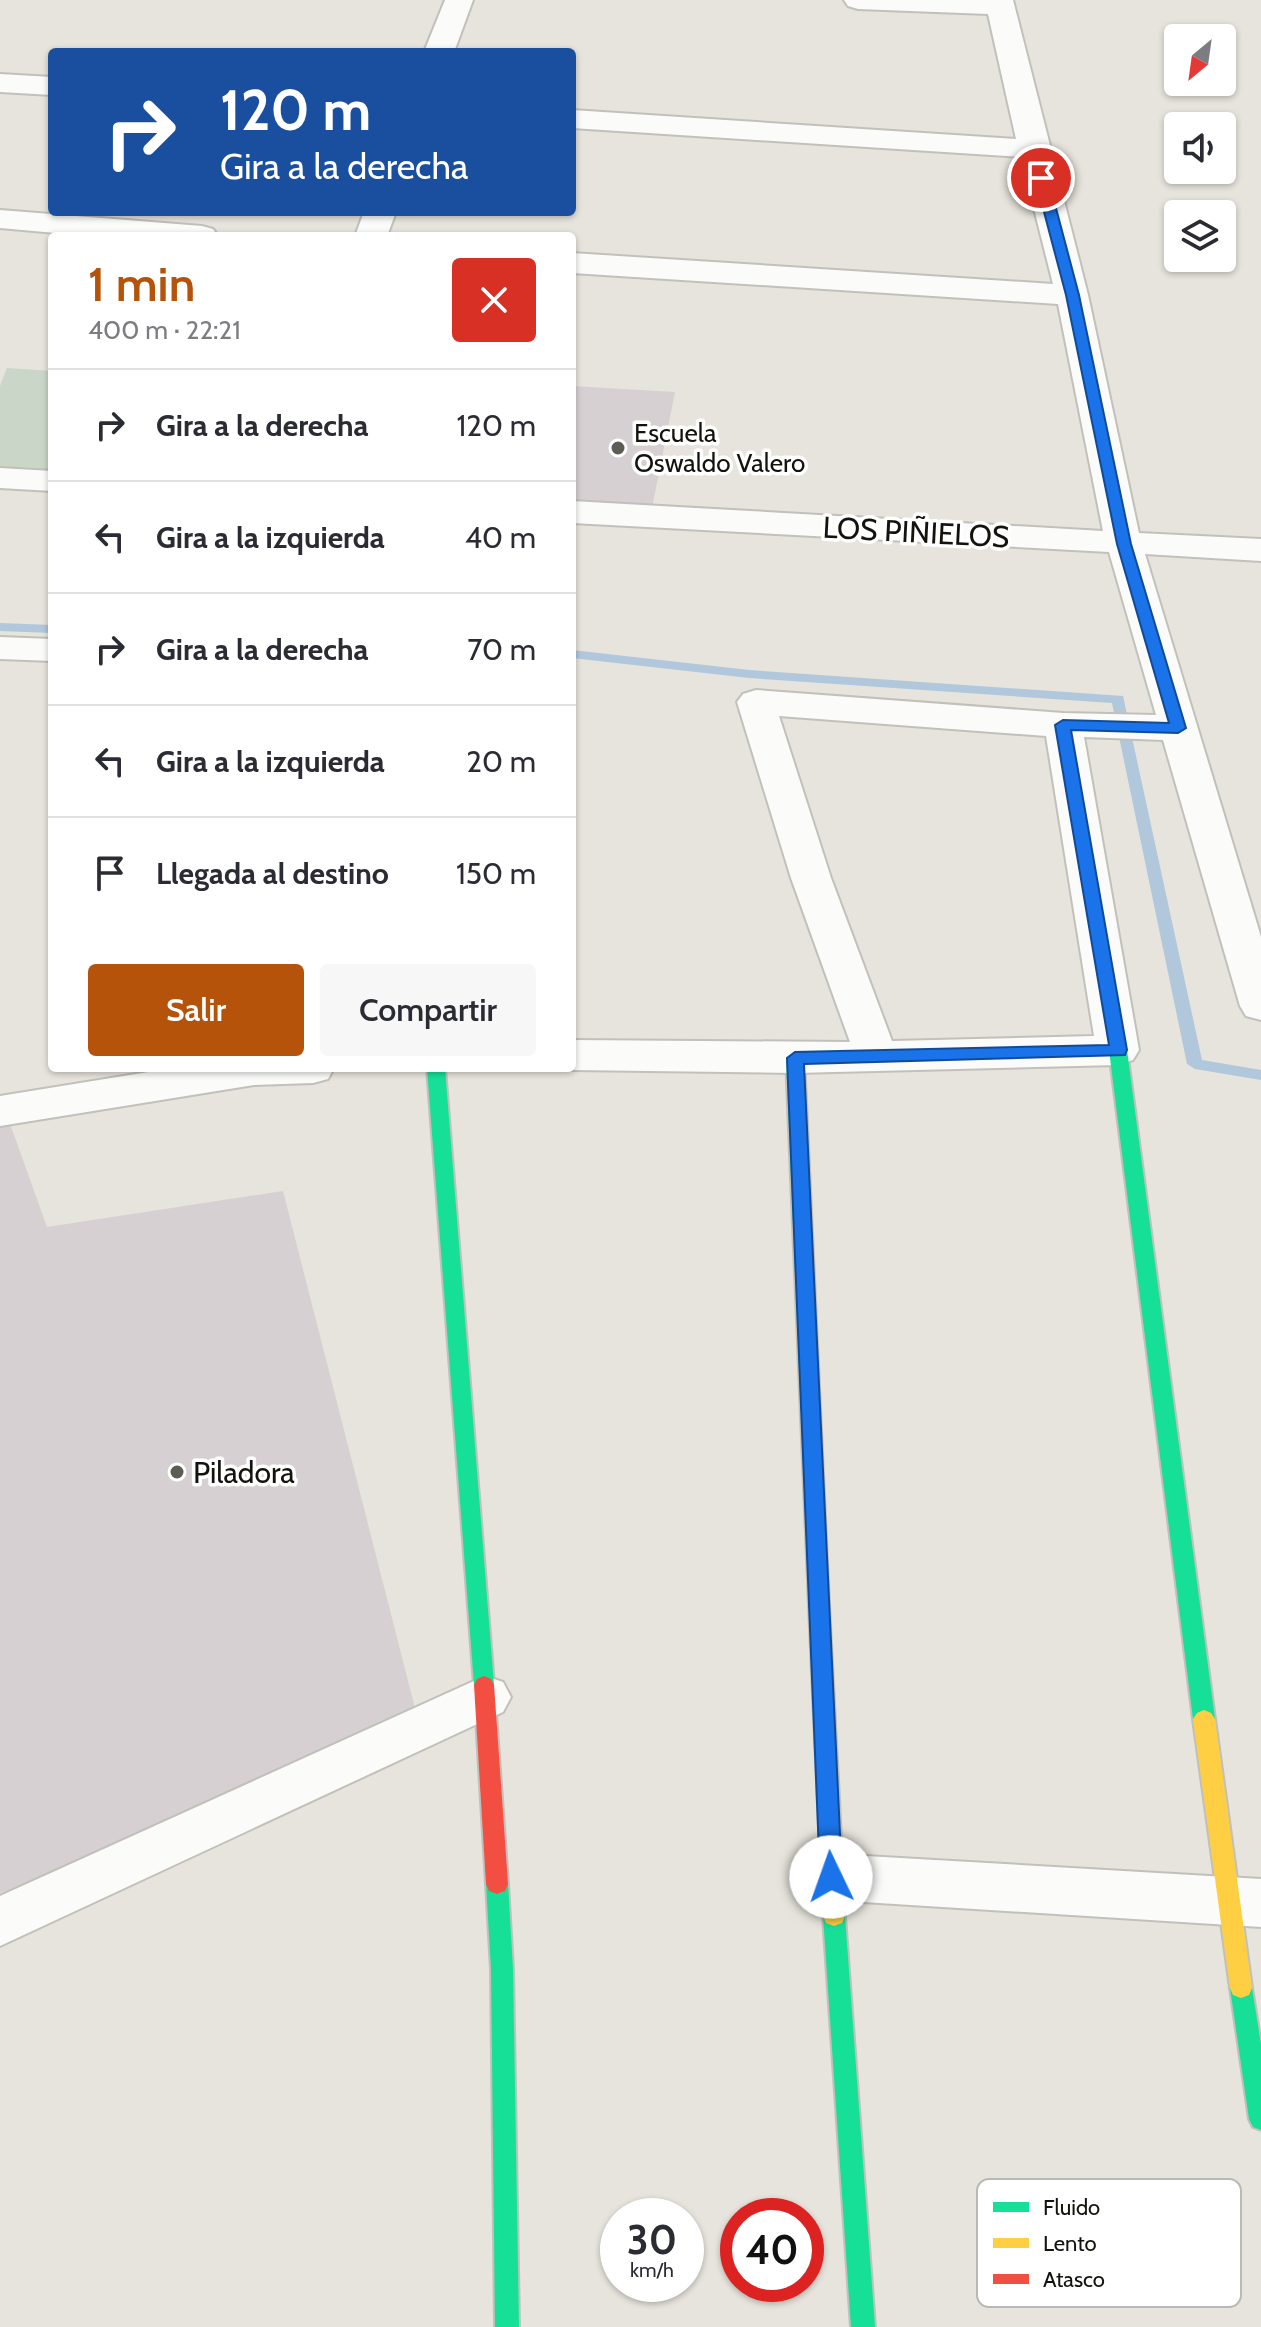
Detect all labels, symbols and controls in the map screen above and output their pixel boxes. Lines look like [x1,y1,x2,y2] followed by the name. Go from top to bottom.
[1164,24,1236,96] north arrow
[1164,24,1236,272] map controls
[220,76,371,144] text: 120 m
[88,80,192,184] icon: right
[1164,112,1236,184] button: sound
[220,144,468,188] text: Gira a la derecha
[1007,144,1075,212] pin
[1019,156,1063,200] icon: arrive
[1164,200,1236,272] button: layers
[88,255,195,313] text: 1 min
[452,258,536,342] button: close
[88,314,241,346] text: 400 m · 22:21
[88,403,132,447] icon: right
[156,407,368,444] text: Gira a la derecha
[456,407,536,444] text: 120 m
[634,417,805,479] place label: Escuela Oswaldo Valero
[609,439,627,457] marker: Escuela Oswaldo Valero
[822,509,1010,555] street label: LOS PIÑIELOS
[88,515,132,559] icon: left
[156,519,385,556] text: Gira a la izquierda
[465,519,536,556] text: 40 m
[88,627,132,671] icon: right
[156,631,368,668] text: Gira a la derecha
[467,631,536,668] text: 70 m
[88,739,132,783] icon: left
[156,743,385,780] text: Gira a la izquierda
[466,743,536,780] text: 20 m
[88,851,132,895] icon: arrive
[156,855,389,892] text: Llegada al destino
[456,855,536,892] text: 150 m
[88,964,304,1056] button: Salir
[320,964,536,1056] button: Compartir
[193,1454,295,1491] place label: Piladora
[168,1463,186,1481] marker: Piladora
[789,1835,873,1919] position arrow
[977,2179,1241,2307] legend
[1043,2194,1100,2221] text: Fluido
[720,2198,824,2302] speed limit sign: 40
[627,2215,677,2264] text: 30
[1043,2230,1097,2257] text: Lento
[630,2258,674,2282] text: km/h
[1043,2266,1105,2293] text: Atasco

